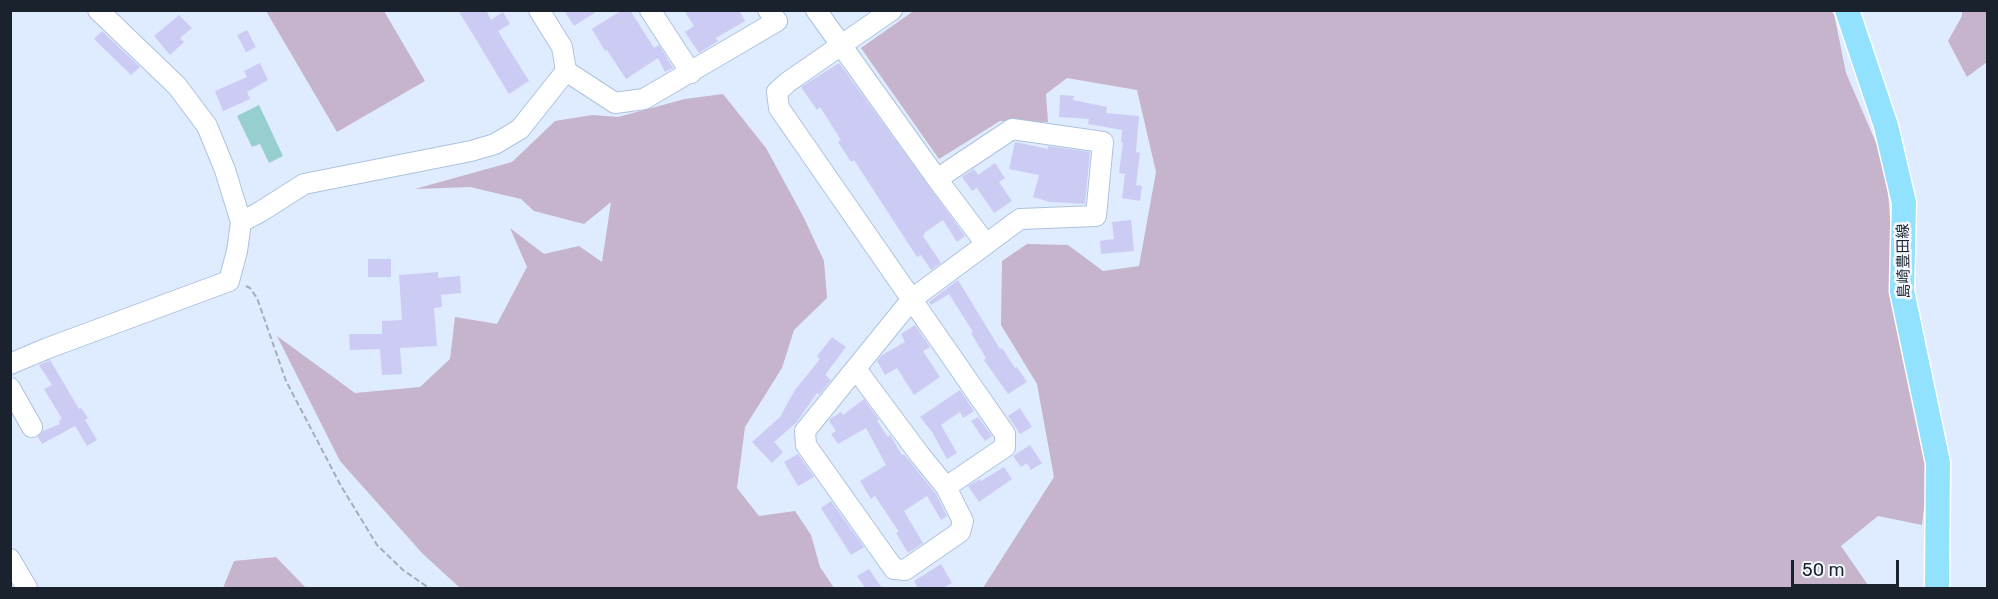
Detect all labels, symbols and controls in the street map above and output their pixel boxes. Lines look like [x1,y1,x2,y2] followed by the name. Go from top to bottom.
[1894,223,1914,299] street label: 島崎豊田線
[1794,548,1902,586] scale bar
[1802,559,1845,581] text: 50 m

